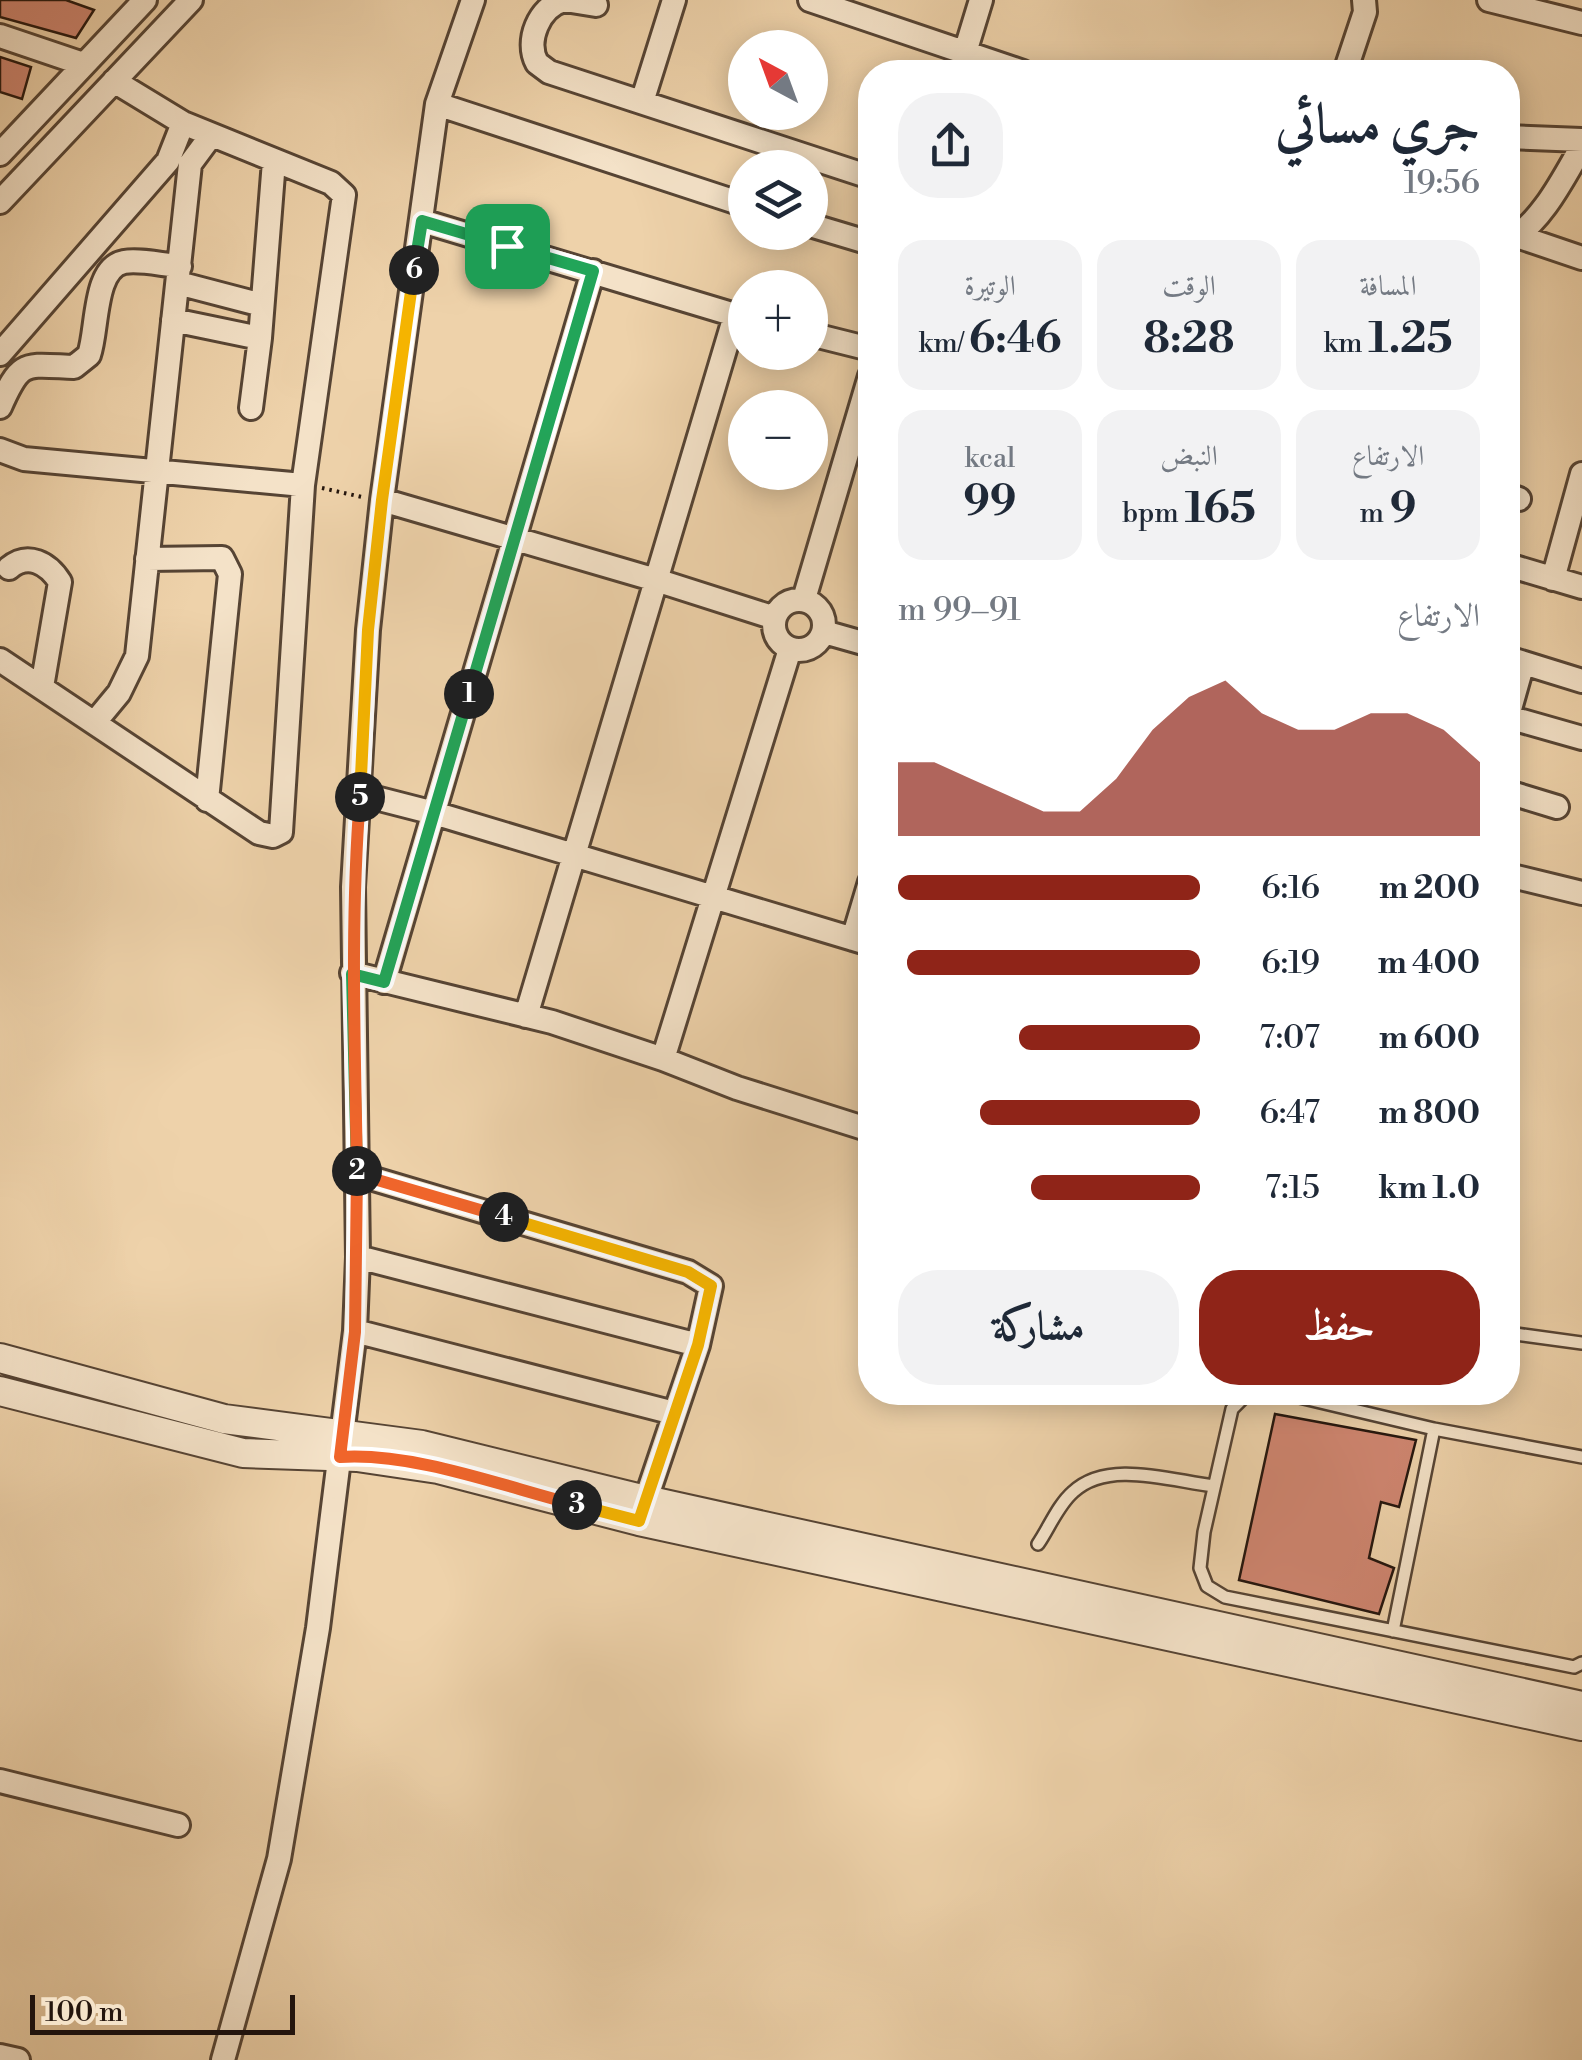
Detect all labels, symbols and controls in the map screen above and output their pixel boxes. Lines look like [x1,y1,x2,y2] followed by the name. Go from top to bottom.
[728,30,828,130] north arrow
[728,30,828,490] map controls
[1275,91,1480,160] text: جري مسائي
[898,93,1003,198] button: share
[728,150,828,250] button: layers
[1404,163,1480,203] text: 19:56
[465,204,550,289] pin
[480,219,535,274] icon: arrive
[389,245,439,295] pin: 6
[405,252,423,287] text: 6
[964,269,1016,304] text: الوتيرة
[1162,269,1216,304] text: الوقت
[1359,269,1417,304] text: المسافة
[728,270,828,370] button: +
[969,313,1061,366] text: 6:46
[1143,313,1235,366] text: 8:28
[1368,313,1453,366] text: 1.25
[919,326,969,361] text: /km
[1323,326,1368,361] text: km
[728,390,828,490] button: −
[1160,439,1218,474] text: النبض
[1352,439,1424,474] text: الارتفاع
[965,441,1015,476] text: kcal
[964,476,1016,529] text: 99
[1185,483,1256,536] text: 165
[1390,483,1416,536] text: 9
[1122,496,1185,531] text: bpm
[1360,496,1390,531] text: m
[898,590,1021,630] text: 91–99 m
[1397,596,1480,636] text: الارتفاع
[444,669,494,719] pin: 1
[462,676,476,711] text: 1
[335,772,385,822] pin: 5
[351,779,369,814] text: 5
[1261,868,1320,908] text: 6:16
[1379,868,1480,908] text: 200 m
[1261,943,1320,983] text: 6:19
[1378,943,1480,983] text: 400 m
[1259,1018,1320,1058] text: 7:07
[1379,1018,1480,1058] text: 600 m
[1259,1093,1320,1133] text: 6:47
[1379,1093,1480,1133] text: 800 m
[332,1146,382,1196] pin: 2
[348,1153,366,1188] text: 2
[1265,1168,1320,1208] text: 7:15
[1378,1168,1480,1208] text: 1.0 km
[479,1192,529,1242] pin: 4
[495,1199,513,1234] text: 4
[898,1270,1179,1385] button: مشاركة
[1199,1270,1480,1385] button: حفظ
[552,1480,602,1530] pin: 3
[569,1487,585,1522] text: 3
[30,1990,295,2034] scale bar
[45,1995,124,2030] text: 100 m

